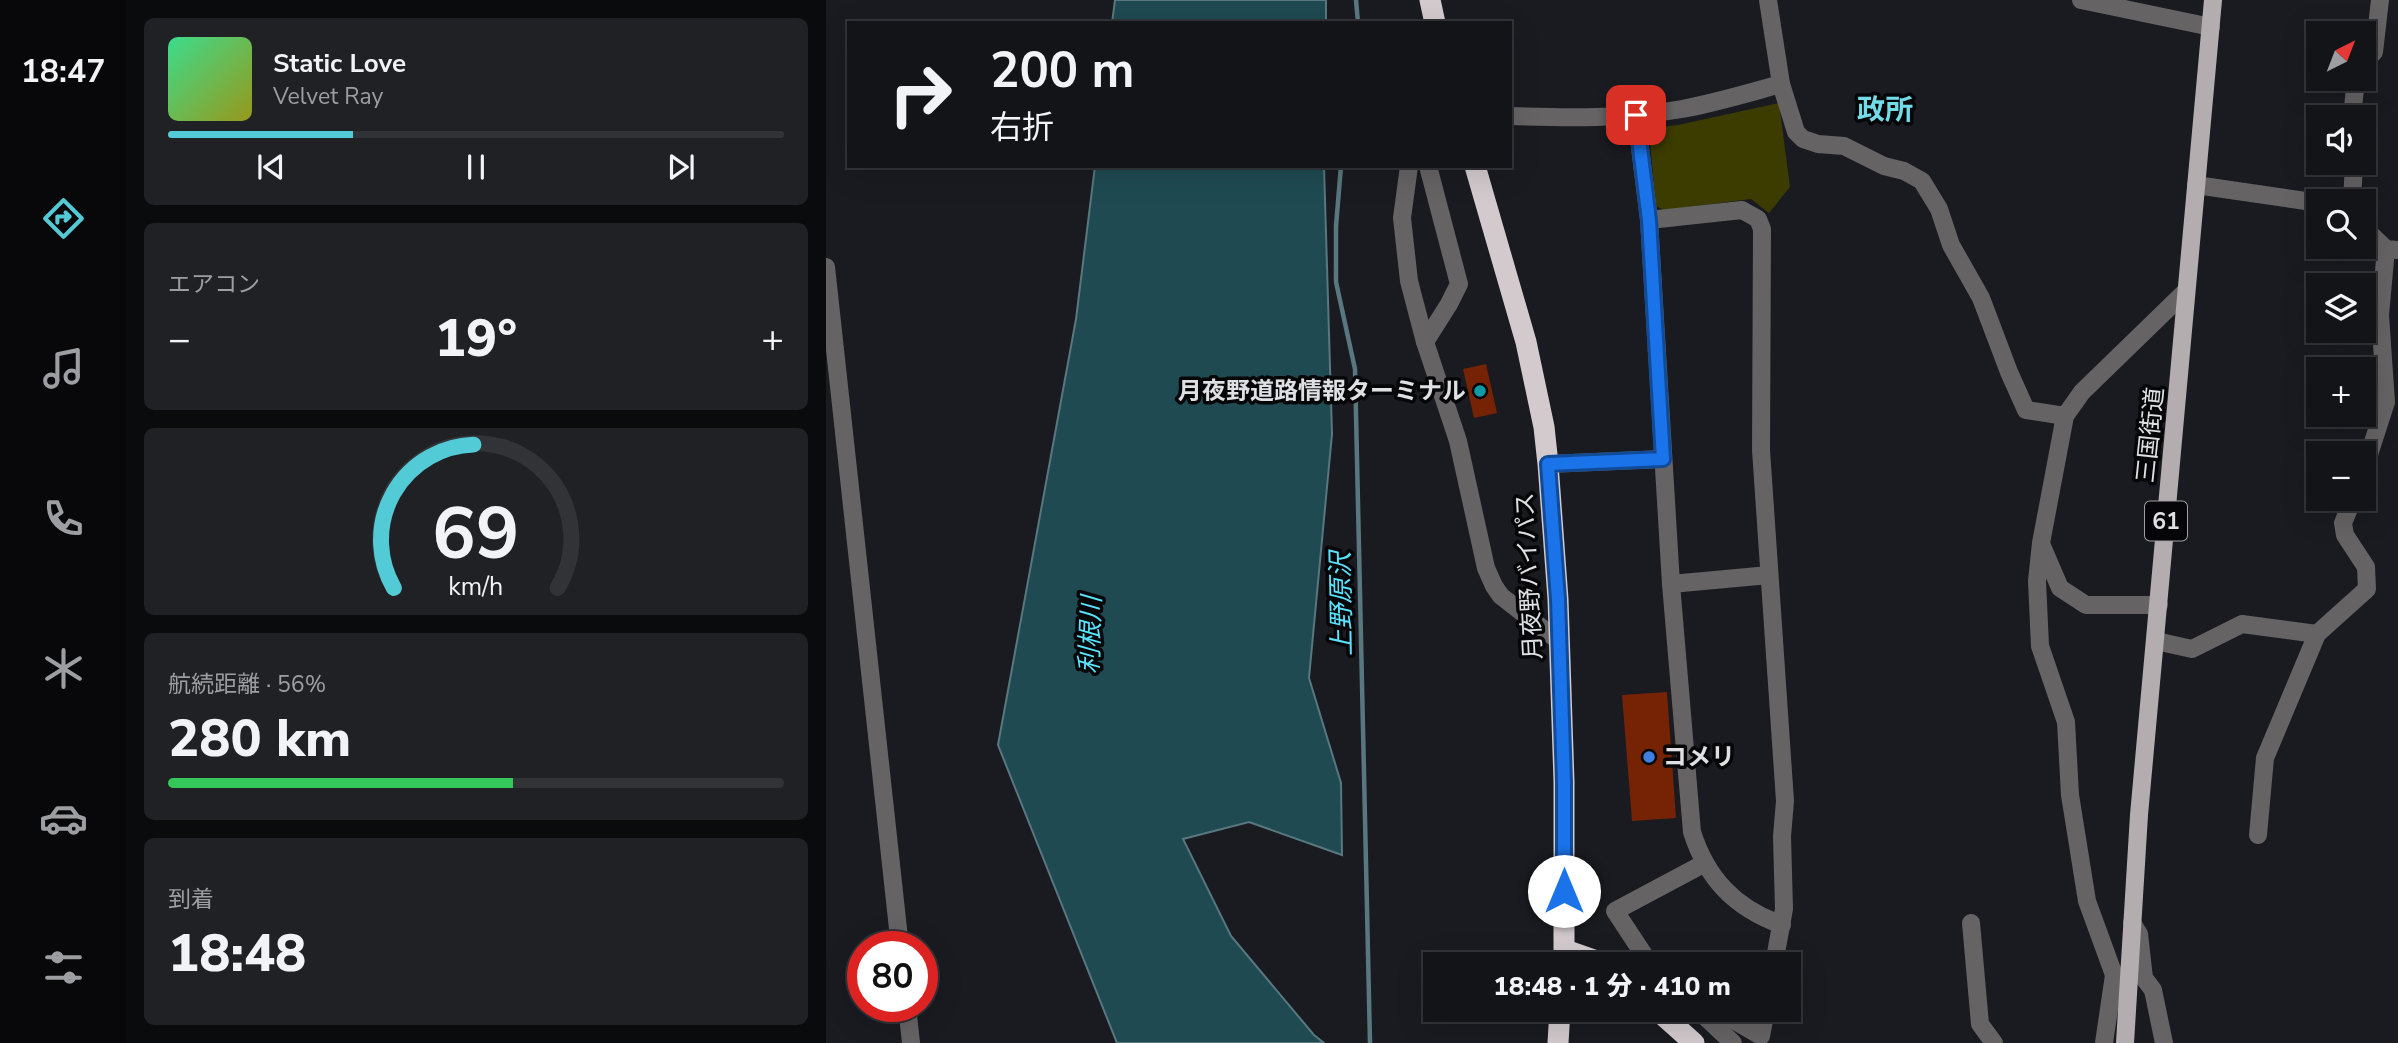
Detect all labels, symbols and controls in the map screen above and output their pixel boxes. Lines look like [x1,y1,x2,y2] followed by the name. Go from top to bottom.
[2306,21,2376,91] north arrow
[2306,21,2376,511] map controls
[990,37,1134,104] text: 200 m
[273,46,406,81] text: Static Love
[875,49,966,140] icon: right
[21,50,105,93] text: 18:47
[273,81,383,112] text: Velvet Ray
[1606,85,1666,145] pin
[1857,91,1913,129] district label: 政所
[1617,96,1655,134] icon: arrive
[2306,105,2376,175] button: sound
[990,106,1054,149] text: 右折
[252,148,290,186] icon: previous
[457,148,495,186] icon: pause
[662,148,700,186] icon: next
[2306,189,2376,259] button: search
[39,194,88,243] icon: directions
[168,269,260,300] text: エアコン
[2306,273,2376,343] button: layers
[435,303,517,374] text: 19°
[168,314,191,365] text: −
[761,314,784,365] text: +
[39,344,88,393] icon: music
[2306,357,2376,427] button: +
[1178,375,1466,407] place label: 月夜野道路情報ターミナル
[1472,383,1488,399] marker: 月夜野道路情報ターミナル
[2129,386,2171,484] street label: 三国街道
[2306,441,2376,511] button: −
[432,484,520,584] text: 69
[1509,492,1549,660] street label: 月夜野バイパス
[39,494,88,543] icon: phone
[2145,502,2187,540] road number: 61
[1323,549,1360,656] water label: 上野原沢
[448,569,504,603] text: km/h
[1072,592,1109,675] water label: 利根川
[39,644,88,693] icon: climate
[168,669,326,700] text: 航続距離 · 56%
[168,703,351,774] text: 280 km
[1663,741,1735,773] place label: コメリ
[1641,749,1657,765] marker: コメリ
[39,794,88,843] icon: car
[1527,854,1601,928] position arrow
[168,884,214,915] text: 到着
[168,918,306,989] text: 18:48
[847,931,938,1022] speed limit sign: 80
[39,943,88,992] icon: filters
[1493,969,1731,1004] text: 18:48 · 1 分 · 410 m

